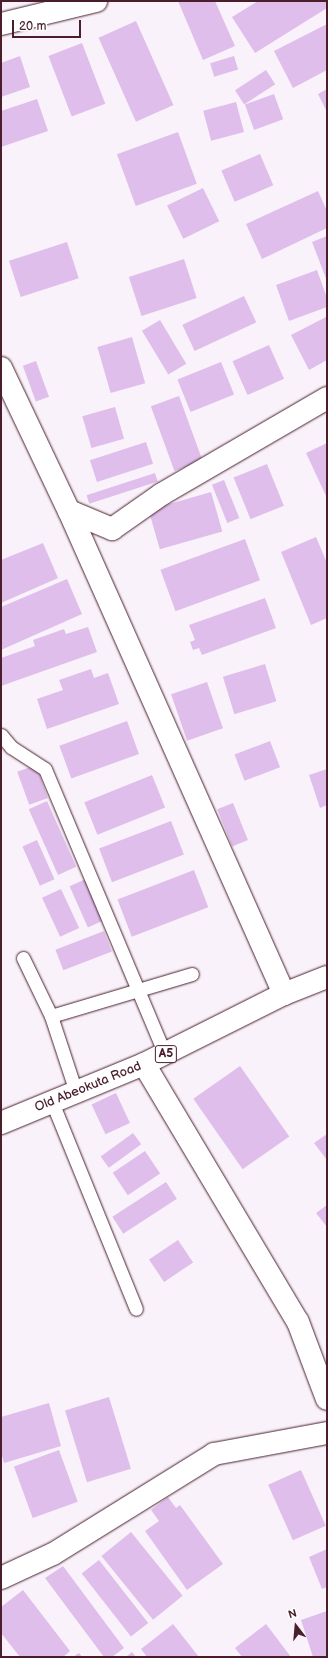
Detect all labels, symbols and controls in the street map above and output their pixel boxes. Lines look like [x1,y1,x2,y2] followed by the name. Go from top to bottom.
[14,12,83,38] scale bar
[19,19,46,34] text: 20 m
[154,1044,178,1064] road number: A5
[32,1059,144,1115] street label: Old Abeokuta Road
[276,1606,316,1646] north arrow
[287,1607,298,1621] text: N

